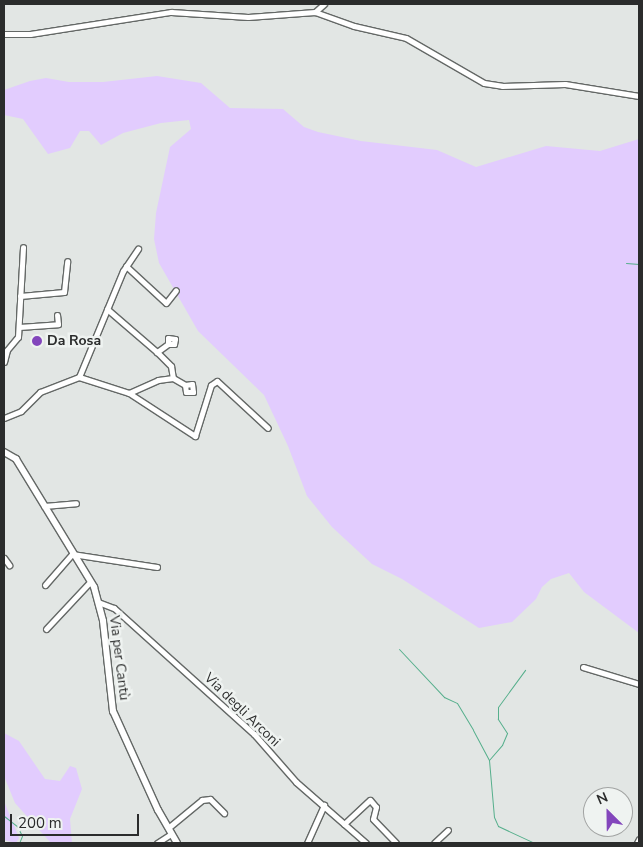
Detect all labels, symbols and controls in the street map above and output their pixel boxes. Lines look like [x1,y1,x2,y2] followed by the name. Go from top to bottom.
[47,333,101,349] place label: Da Rosa
[31,335,43,347] marker: Da Rosa
[105,615,133,701] street label: Via per Cantù
[200,670,284,750] street label: Via degli Arconi
[583,787,633,837] north arrow
[594,788,611,809] text: N
[12,804,141,836] scale bar
[18,813,62,833] text: 200 m

